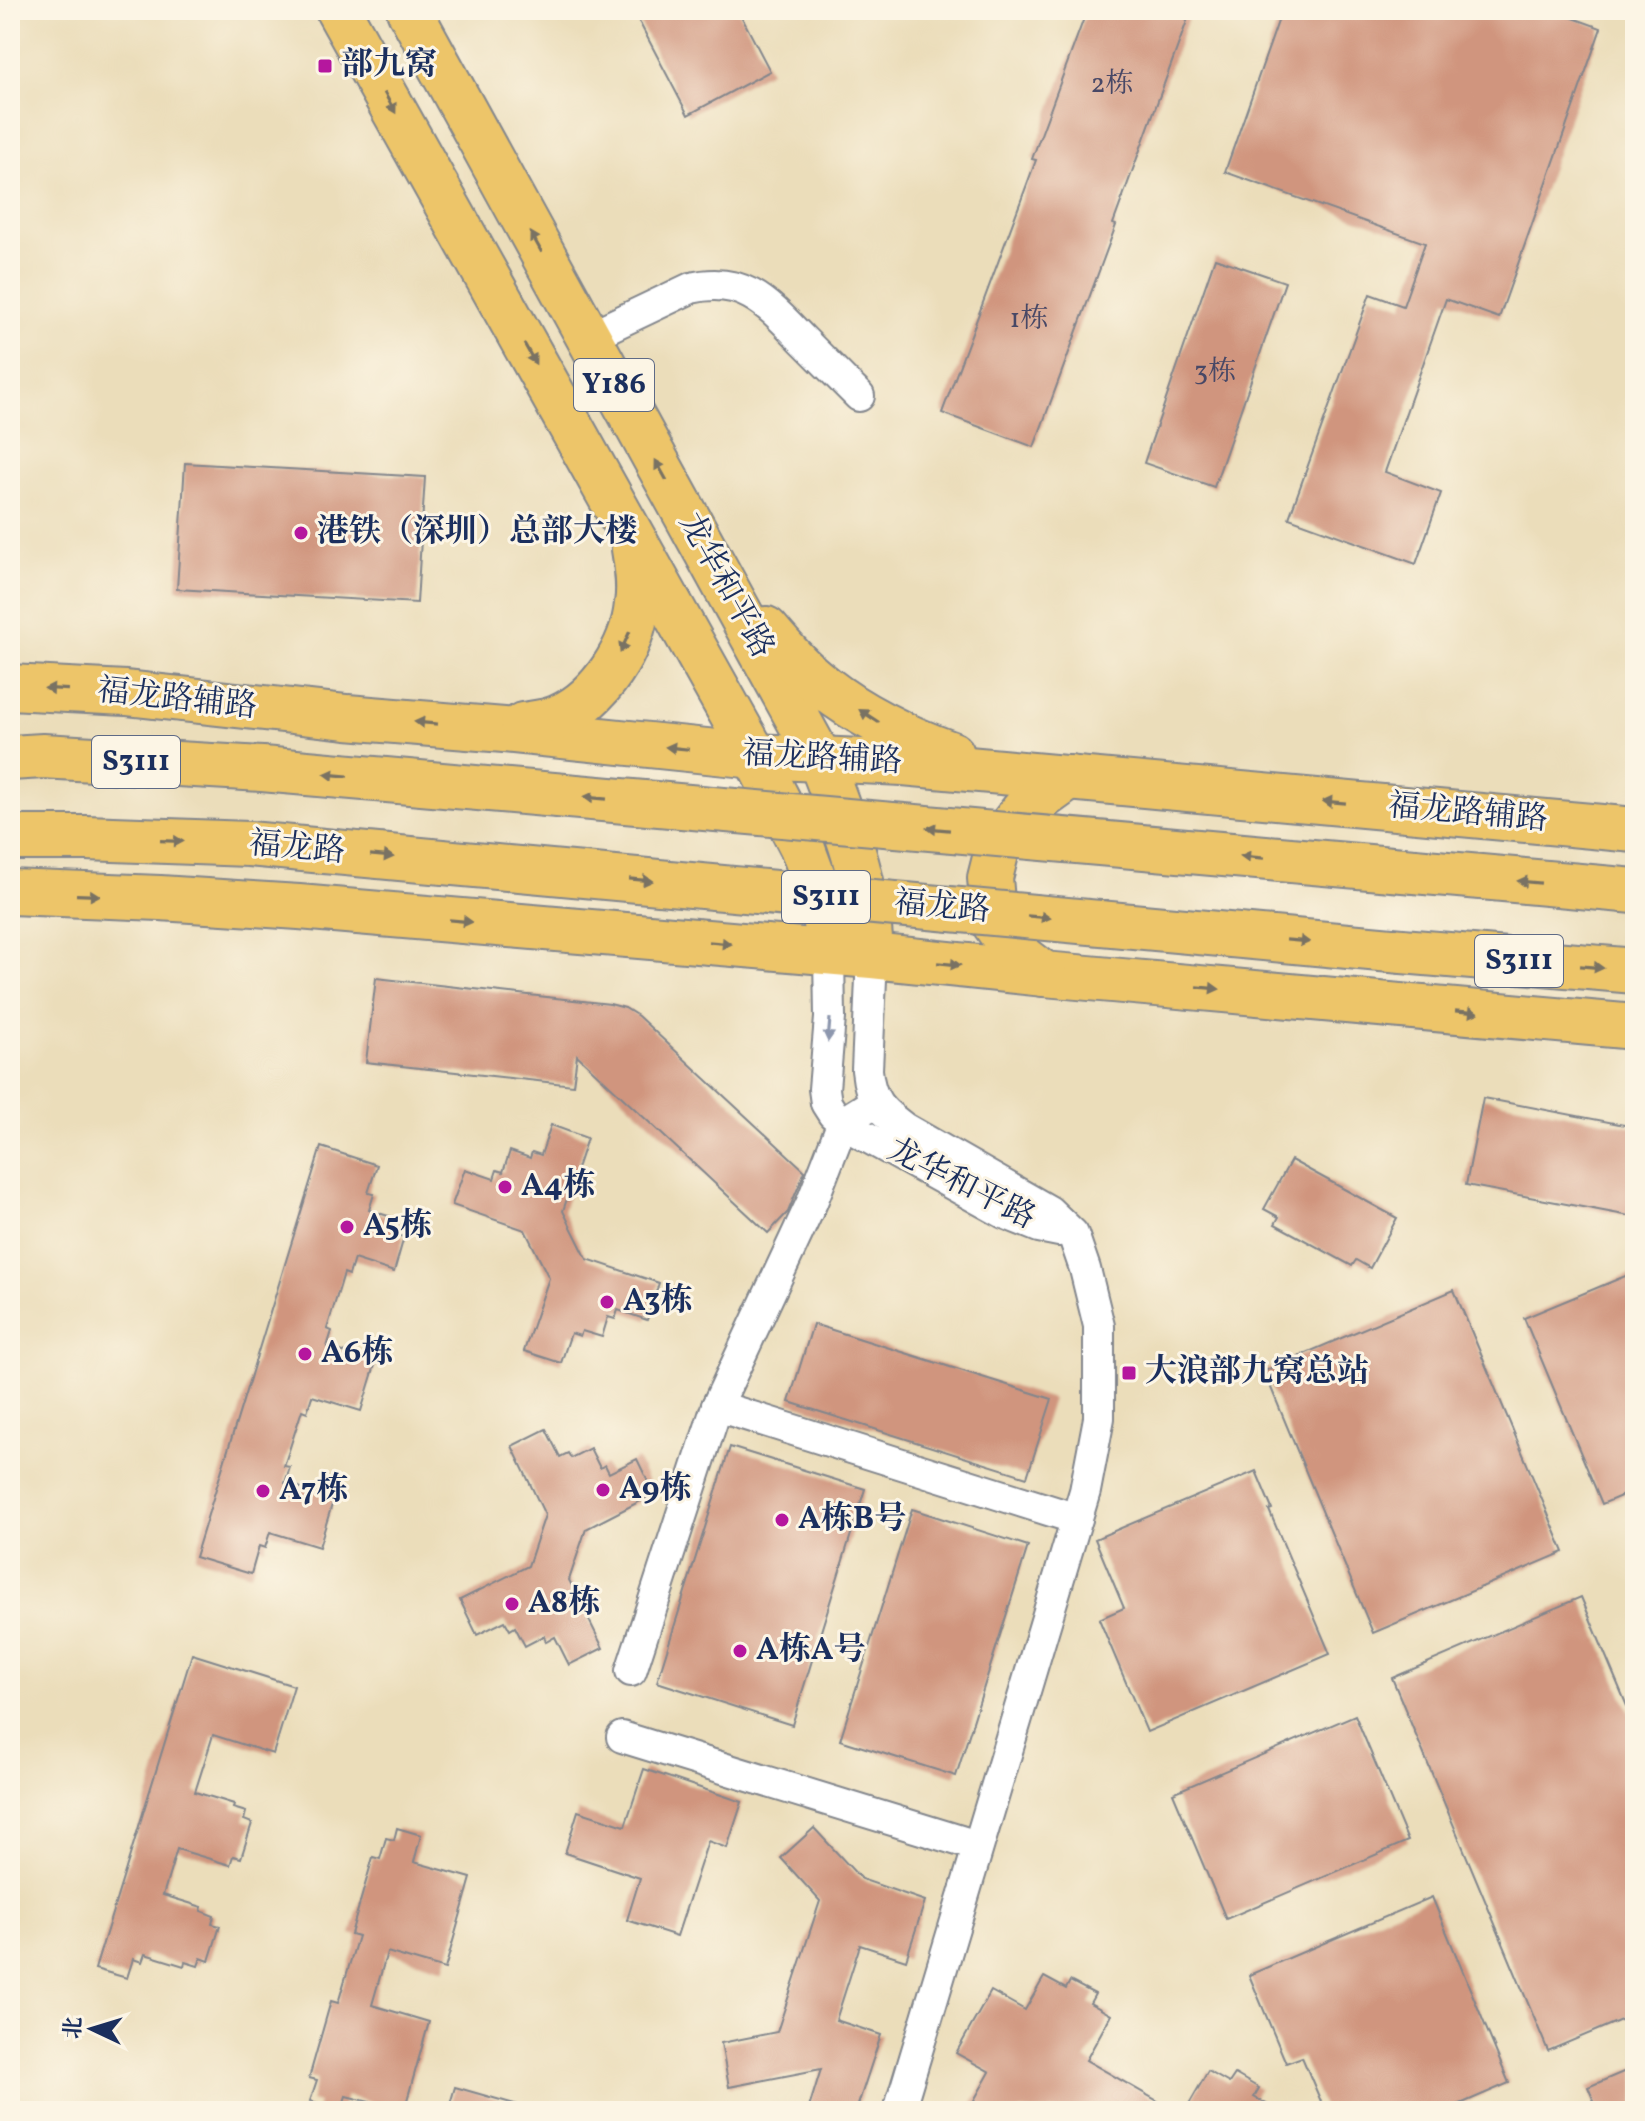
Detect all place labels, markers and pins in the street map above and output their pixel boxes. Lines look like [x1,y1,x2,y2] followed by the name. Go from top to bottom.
[341,44,437,88] place label: 部九窝
[316,57,334,75] marker: 部九窝
[317,511,637,555] place label: 港铁（深圳）总部大楼
[292,524,310,542] marker: 港铁（深圳）总部大楼
[521,1165,595,1209] place label: A4栋
[496,1178,514,1196] marker: A4栋
[363,1205,432,1249] place label: A5栋
[338,1218,356,1236] marker: A5栋
[623,1280,692,1324] place label: A3栋
[598,1293,616,1311] marker: A3栋
[321,1332,393,1376] place label: A6栋
[296,1345,314,1363] marker: A6栋
[1145,1351,1369,1395] place label: 大浪部九窝总站
[1120,1364,1138,1382] marker: 大浪部九窝总站
[619,1468,691,1512] place label: A9栋
[279,1469,348,1513] place label: A7栋
[594,1481,612,1499] marker: A9栋
[254,1482,272,1500] marker: A7栋
[798,1498,906,1542] place label: A栋B号
[773,1511,791,1529] marker: A栋B号
[528,1582,600,1626] place label: A8栋
[503,1595,521,1613] marker: A8栋
[756,1629,866,1673] place label: A栋A号
[731,1642,749,1660] marker: A栋A号

